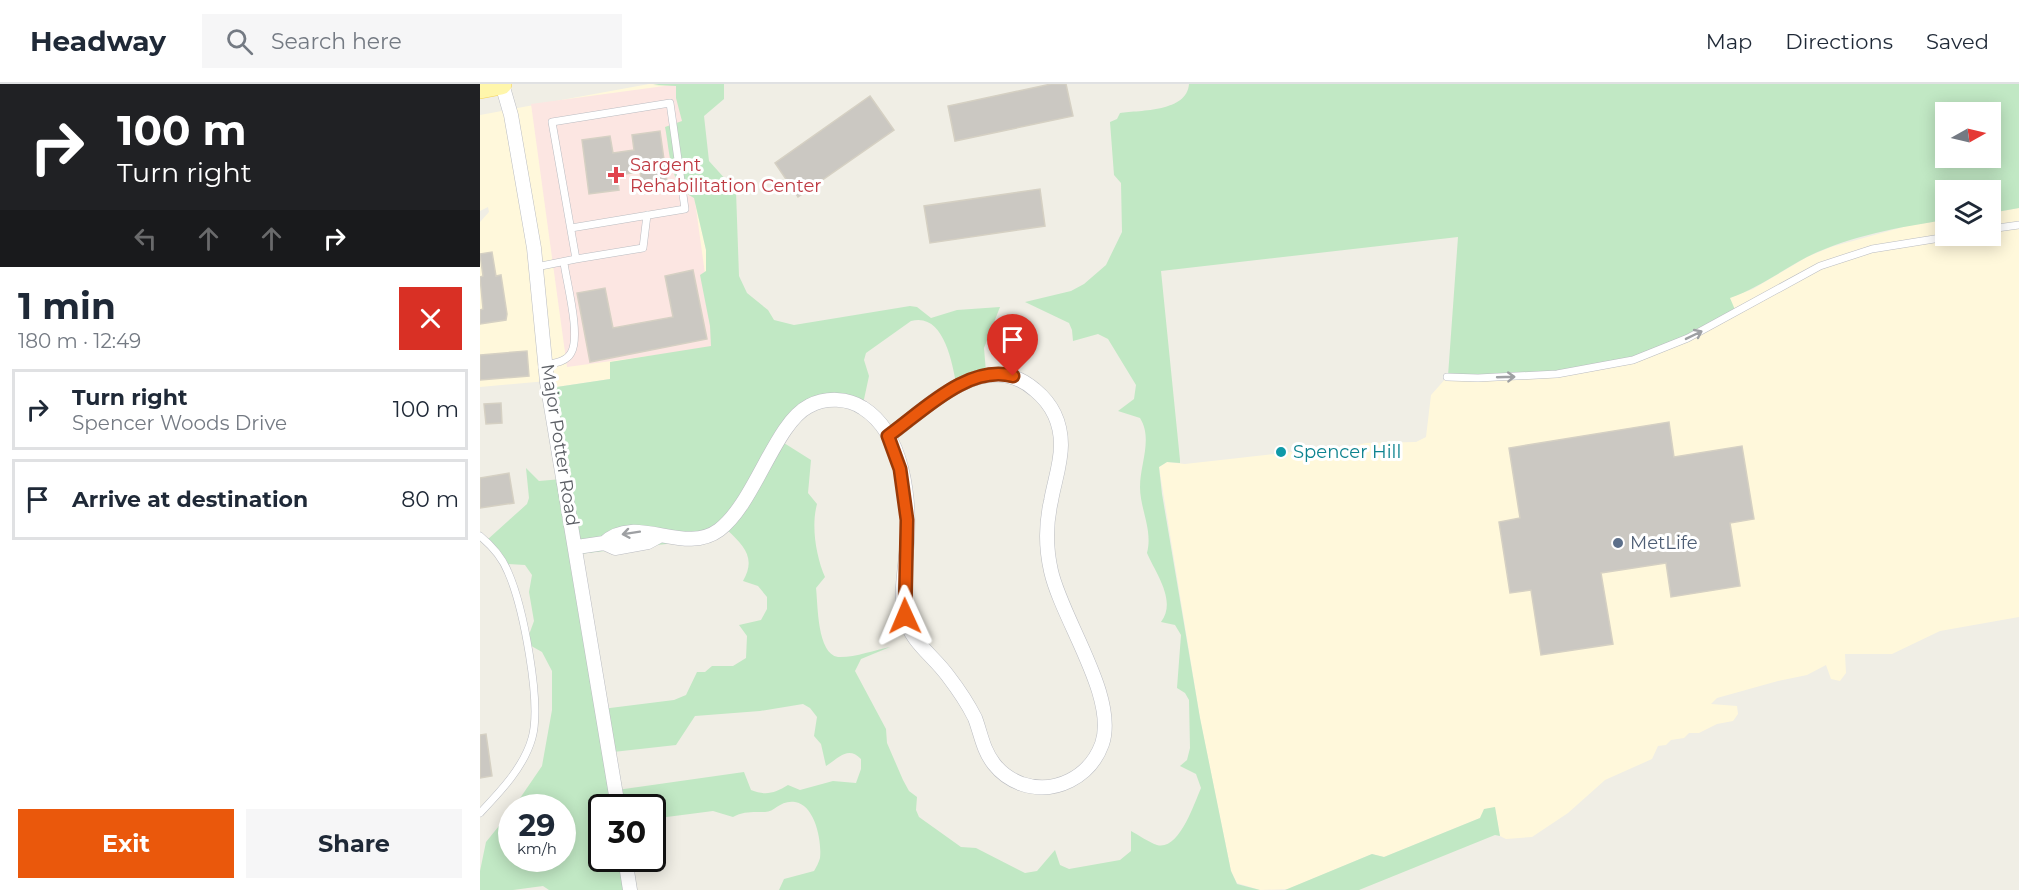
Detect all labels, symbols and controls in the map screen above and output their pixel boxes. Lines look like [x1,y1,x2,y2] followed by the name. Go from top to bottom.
[202,14,622,68] search box
[30,24,166,58] text: Headway
[223,25,256,58] icon: search
[271,28,402,55] text: Search here
[1706,29,1752,54] text: Map
[1785,29,1893,54] text: Directions
[1926,29,1989,54] text: Saved
[1935,102,2001,168] north arrow
[1935,102,2001,246] map controls
[117,104,246,156] text: 100 m
[18,108,96,186] icon: right
[630,154,822,197] place label: Sargent Rehabilitation Center
[117,156,252,189] text: Turn right
[607,166,625,184] marker: Sargent Rehabilitation Center
[1935,180,2001,246] button: layers
[129,222,162,255] icon: left
[192,222,225,255] icon: ahead
[255,222,288,255] icon: ahead
[318,222,351,255] icon: right
[18,284,116,328] text: 1 min
[399,287,462,350] button: close
[987,314,1038,376] pin
[996,323,1029,356] icon: arrive
[1685,328,1703,340] one-way arrow
[18,329,141,353] text: 180 m · 12:49
[536,362,584,528] street label: Major Potter Road
[1495,372,1515,383] one-way arrow
[72,384,187,411] text: Turn right
[21,393,54,426] icon: right
[393,396,459,423] text: 100 m
[72,411,287,435] text: Spencer Woods Drive
[1293,441,1401,463] place label: Spencer Hill
[1274,445,1288,459] marker: Spencer Hill
[21,483,54,516] icon: arrive
[72,486,308,513] text: Arrive at destination
[401,486,459,513] text: 80 m
[622,528,641,539] one-way arrow
[1630,532,1698,554] place label: MetLife
[1611,536,1625,550] marker: MetLife
[873,584,937,648] position arrow
[588,794,666,872] speed limit sign: 30
[519,807,555,844] text: 29
[18,809,234,878] button: Exit
[246,809,462,878] button: Share
[517,839,557,858] text: km/h

